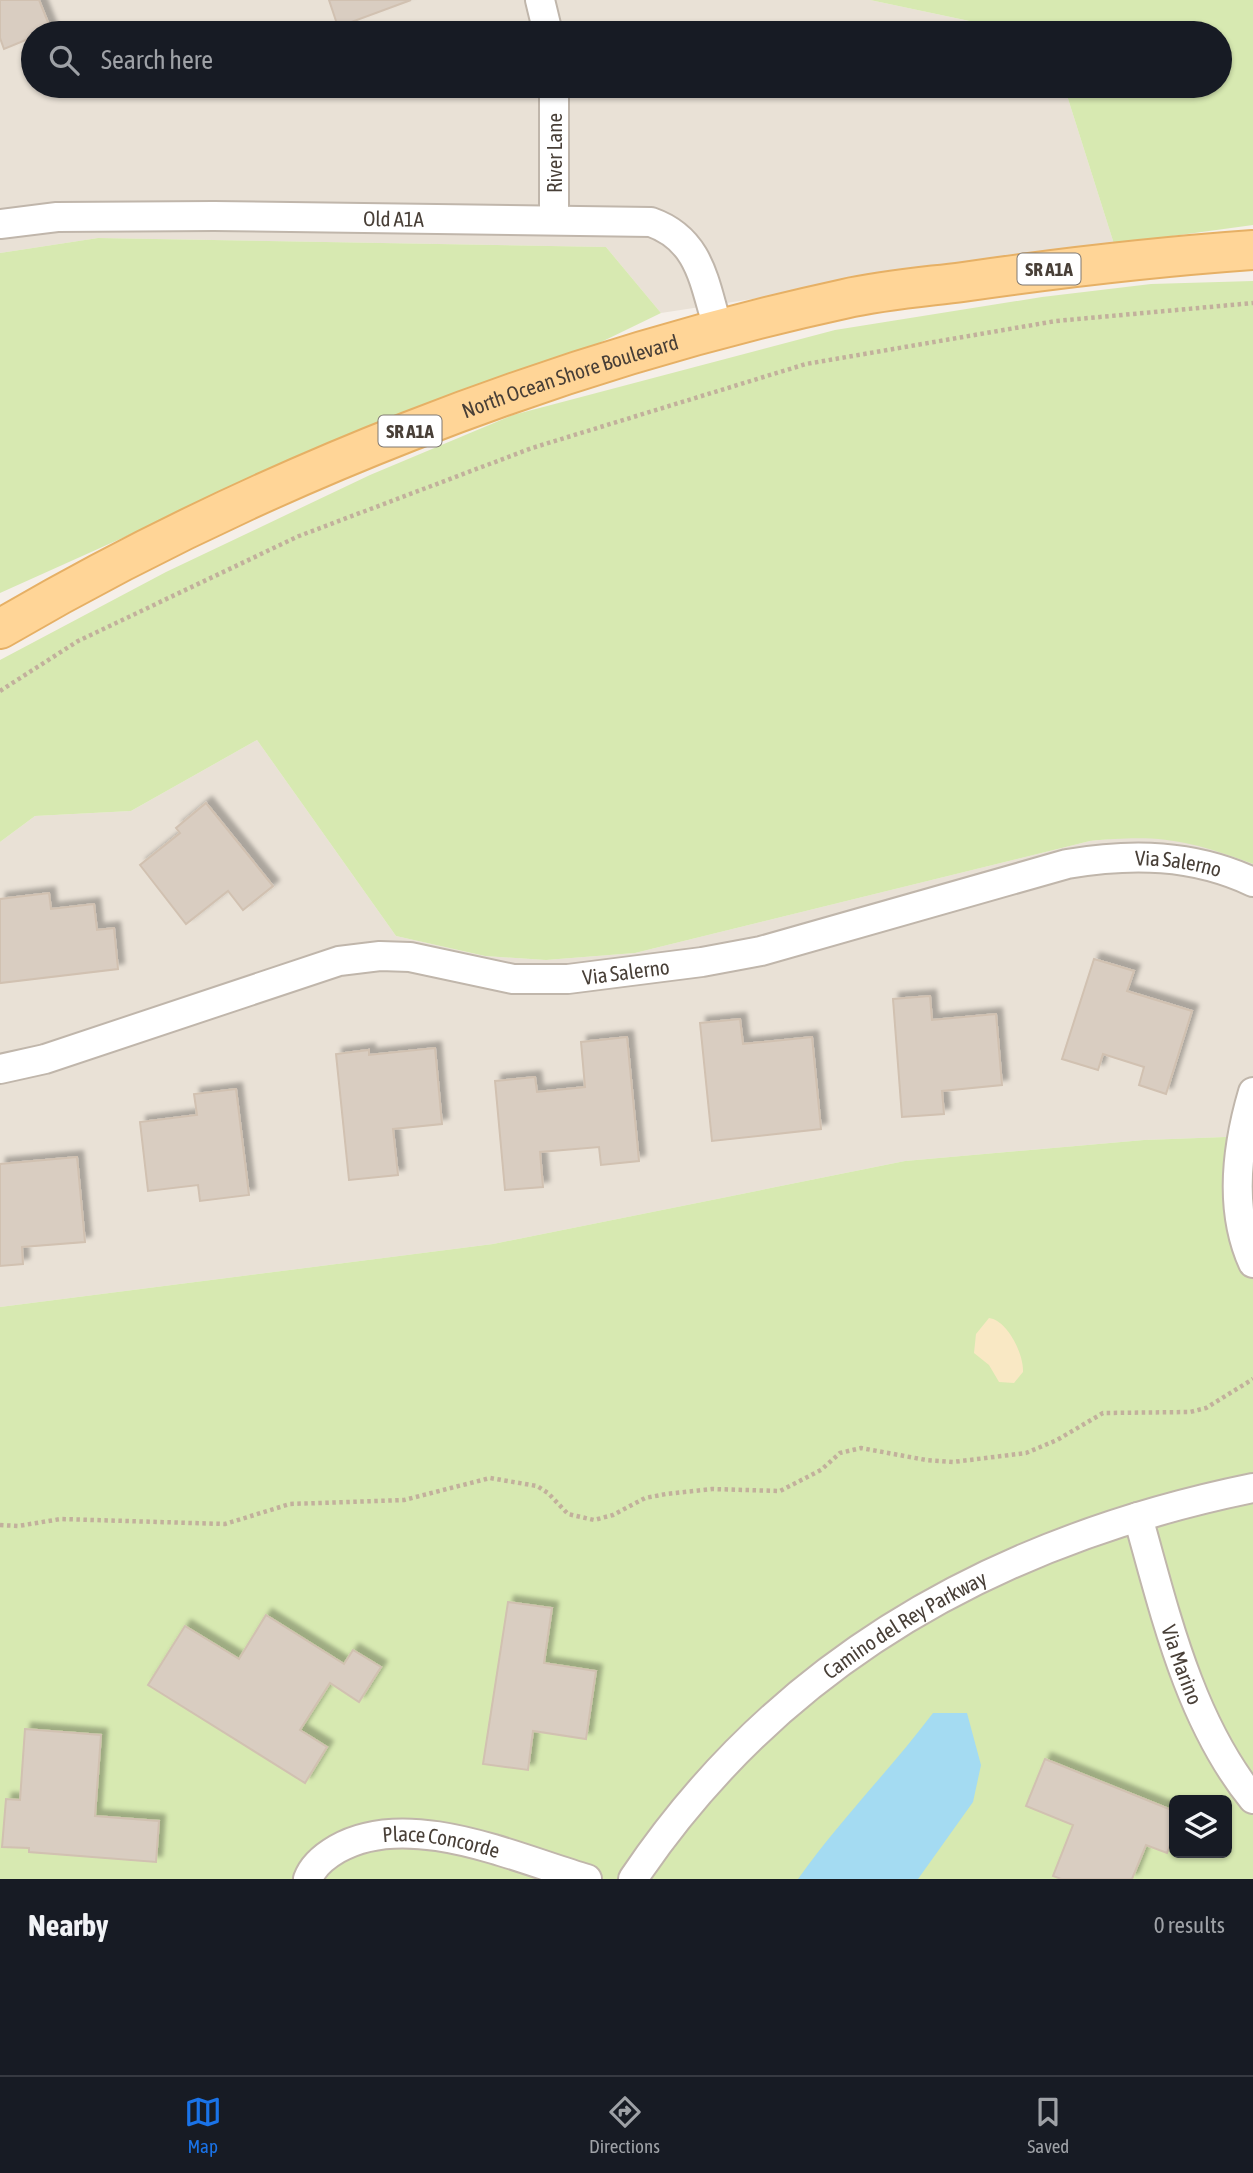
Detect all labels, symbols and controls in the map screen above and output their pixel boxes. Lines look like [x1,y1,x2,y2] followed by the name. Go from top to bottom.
[21,21,1232,98] search box
[45,41,83,79] icon: search
[101,45,213,75] text: Search here
[542,113,566,193] street label: River Lane
[363,206,425,231] street label: Old A1A
[1018,254,1080,284] road number: SR A1A
[458,329,681,422] street label: North Ocean Shore Boulevard
[378,416,442,446] road number: SR A1A
[1135,845,1225,881] street label: Via Salerno
[581,954,671,989] street label: Via Salerno
[818,1565,990,1683] street label: Camino del Rey Parkway
[1157,1622,1208,1708] street label: Via Marino
[1169,1795,1232,1858] map controls
[1169,1795,1232,1858] button: layers
[381,1821,503,1862] street label: Place Concorde
[28,1908,108,1942] text: Nearby
[1154,1912,1225,1938] text: 0 results
[184,2093,222,2157] tab: Map
[589,2093,660,2157] tab: Directions
[1027,2093,1069,2157] tab: Saved

